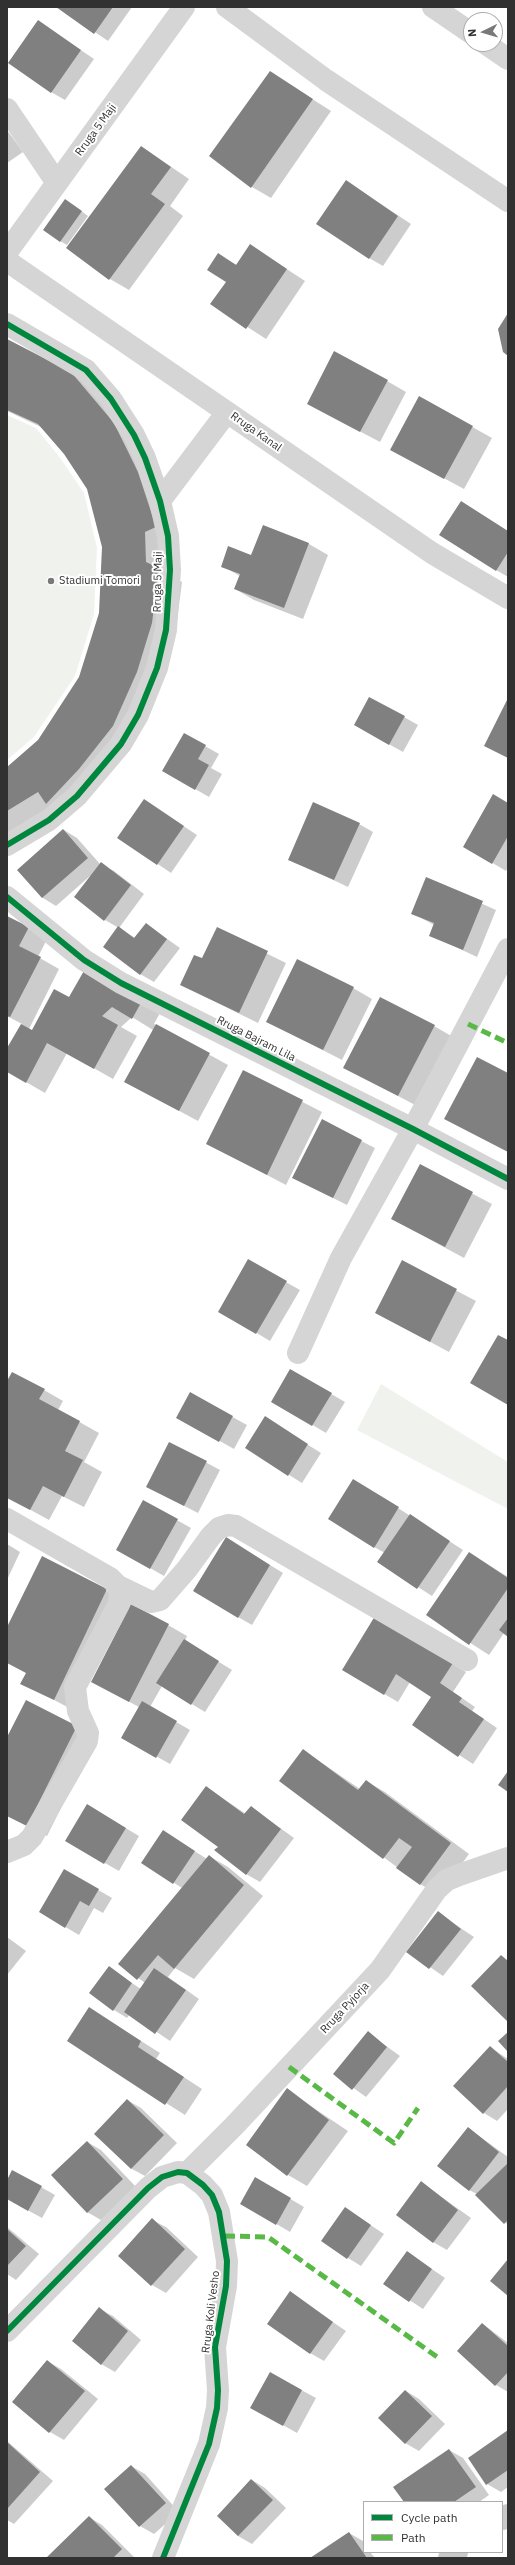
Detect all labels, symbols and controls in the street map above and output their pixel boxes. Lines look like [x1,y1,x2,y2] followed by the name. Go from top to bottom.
[463,12,503,52] north arrow
[465,28,479,38] text: N
[73,101,119,159] street label: Rruga 5 Maji
[228,410,284,454] street label: Rruga Kanal
[151,551,165,613] street label: Rruga 5 Maji
[59,574,140,588] place label: Stadiumi Tomori
[46,576,56,586] marker: Stadiumi Tomori
[214,1013,298,1065] street label: Rruga Bajram Lila
[318,1980,372,2036] street label: Rruga Pyjorja
[199,2270,223,2354] street label: Rruga Koli Vesho
[363,2501,503,2553] legend
[401,2510,458,2525] text: Cycle path
[401,2530,426,2545] text: Path

